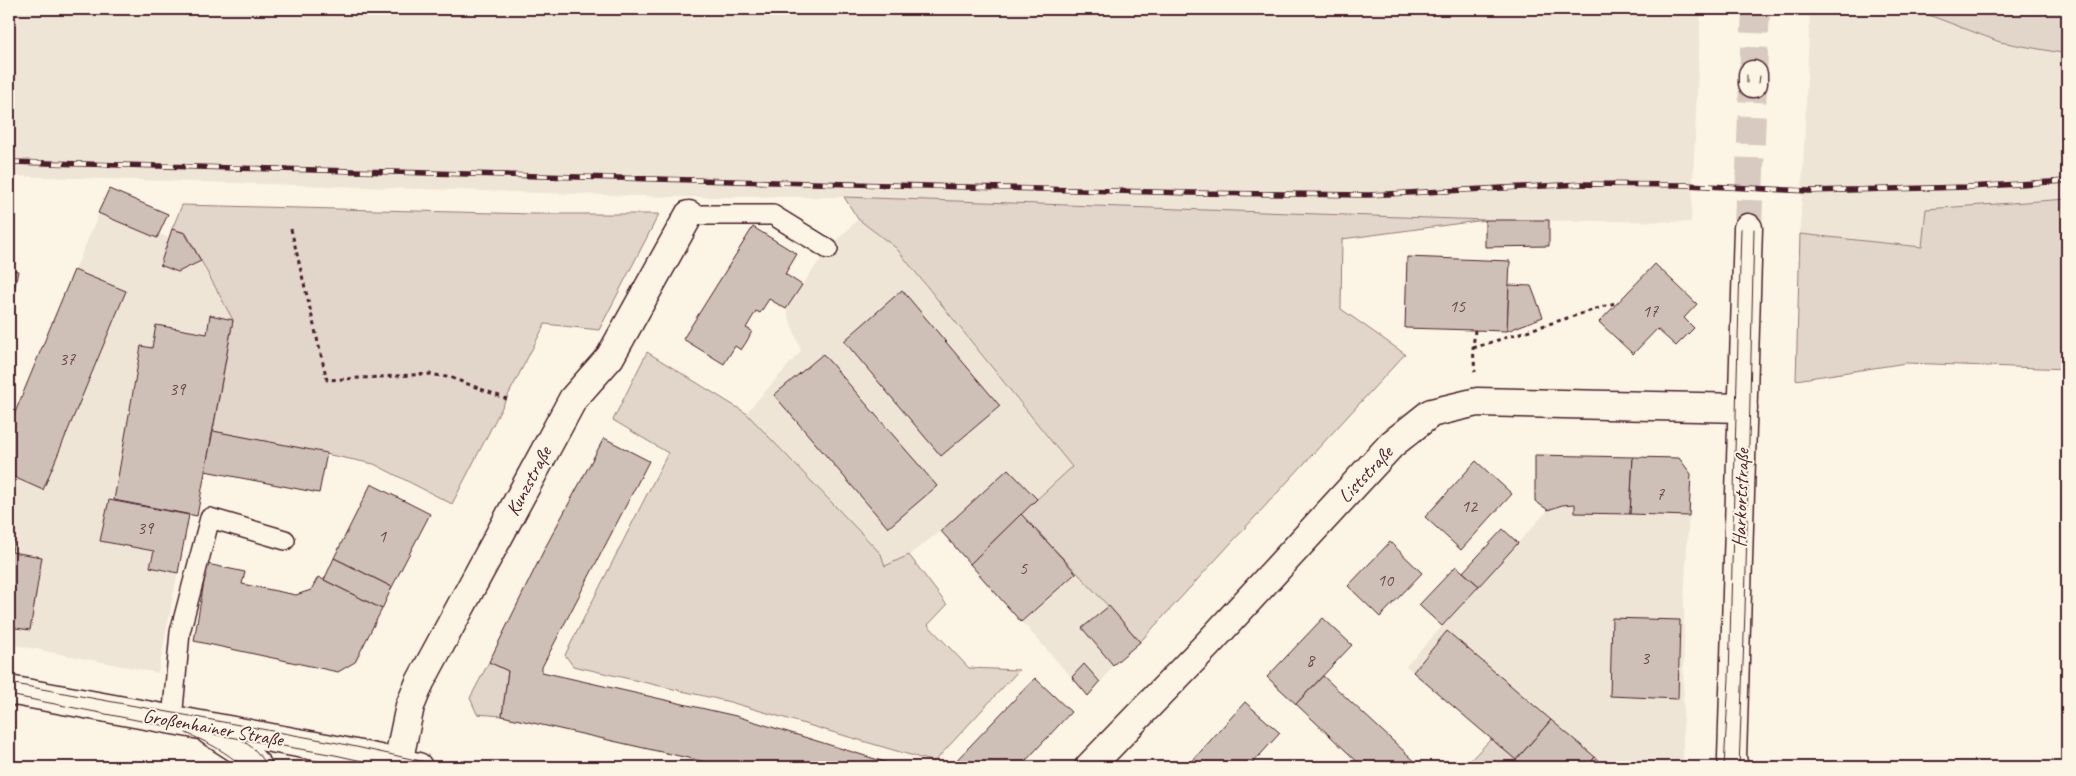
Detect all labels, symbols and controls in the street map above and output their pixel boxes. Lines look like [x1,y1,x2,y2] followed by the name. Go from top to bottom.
[1449,295,1466,317] house number: 15
[1642,300,1659,322] house number: 17
[59,348,76,370] house number: 37
[169,378,187,400] house number: 39
[1333,439,1399,508] street label: Liststraße
[500,441,558,520] street label: Kunzstraße
[1726,447,1755,548] street label: Harkortstraße
[1656,483,1665,505] house number: 7
[1461,495,1479,517] house number: 12
[137,517,155,539] house number: 39
[378,525,387,547] house number: 1
[1019,557,1028,579] house number: 5
[1377,569,1395,591] house number: 10
[1641,647,1651,669] house number: 3
[1306,649,1316,671] house number: 8
[141,703,286,752] street label: Großenhainer Straße

